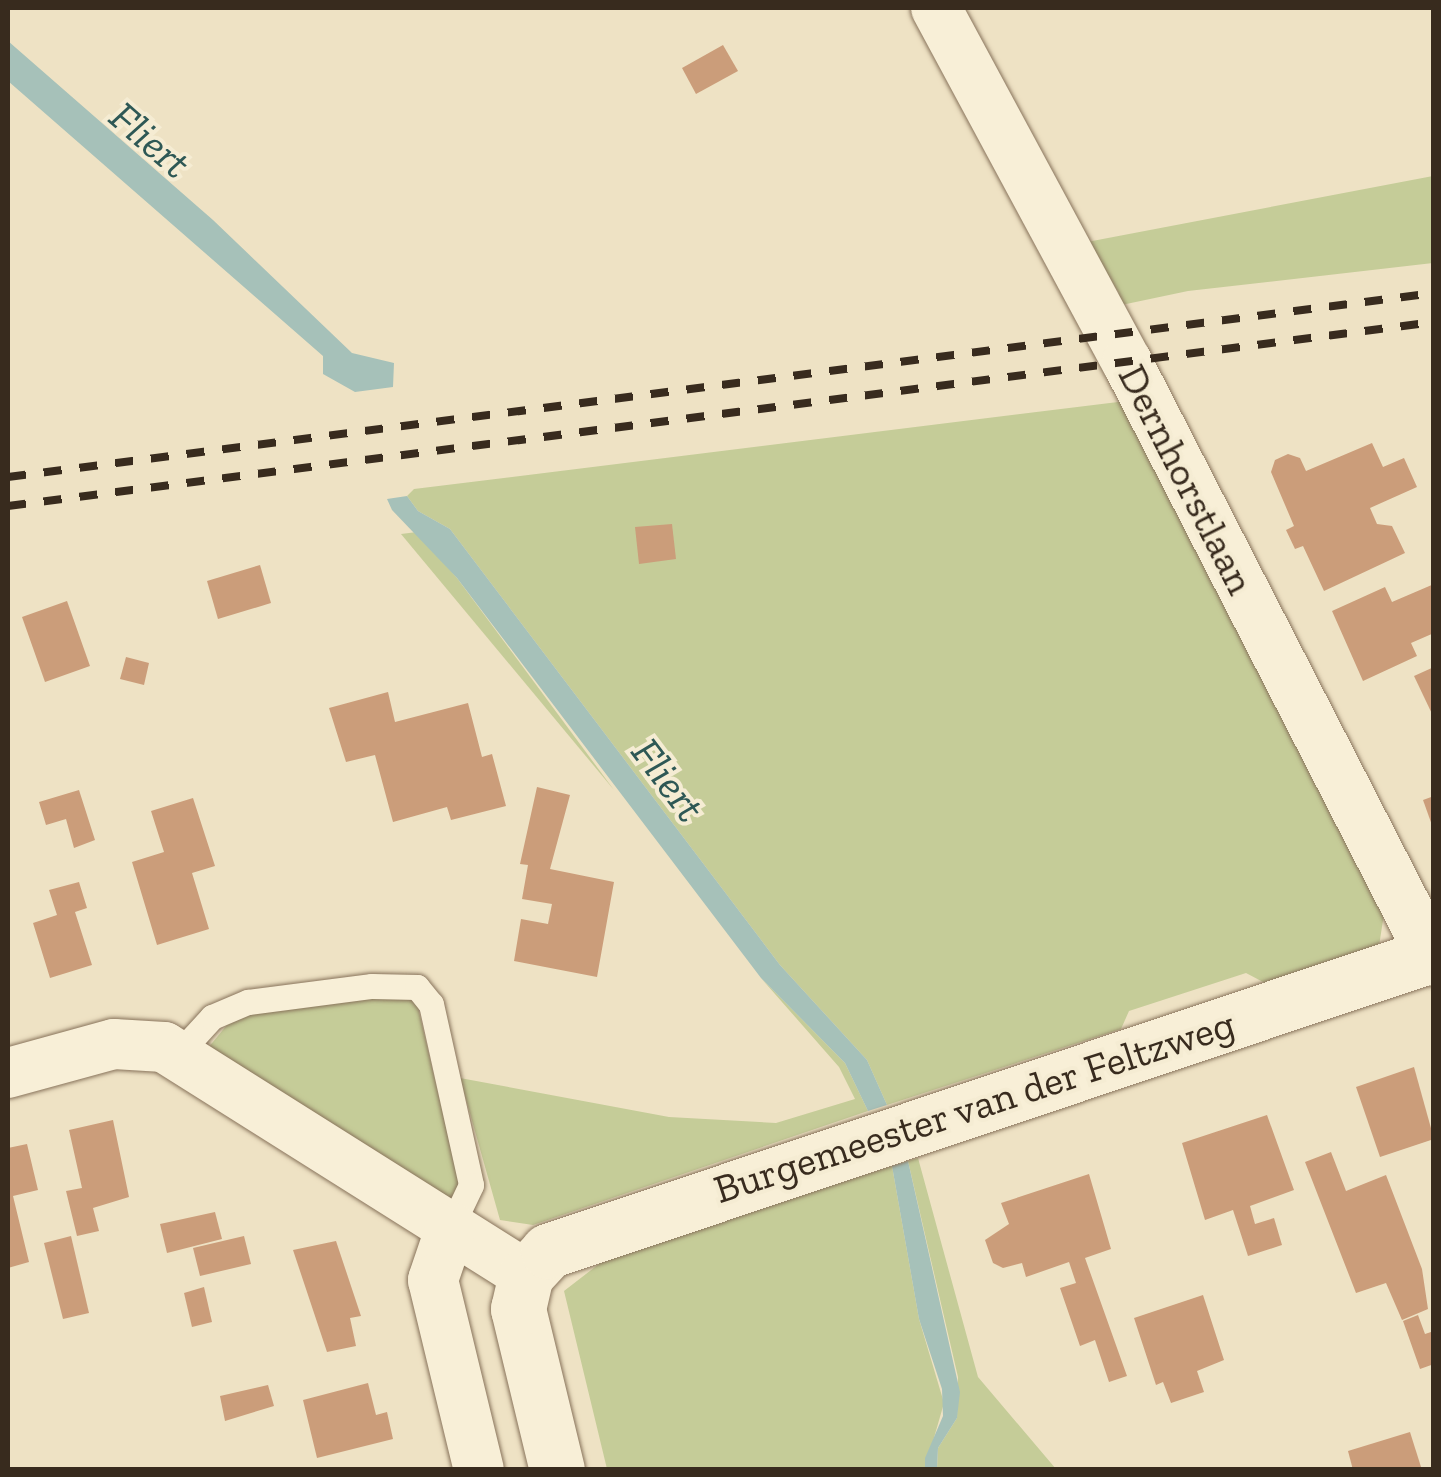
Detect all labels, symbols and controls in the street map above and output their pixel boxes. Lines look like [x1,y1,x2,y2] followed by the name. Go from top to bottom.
[99,91,201,189] water label: Fliert
[1109,356,1265,602] street label: Dernhorstlaan
[621,729,715,831] water label: Fliert
[707,999,1241,1213] street label: Burgemeester van der Feltzweg

